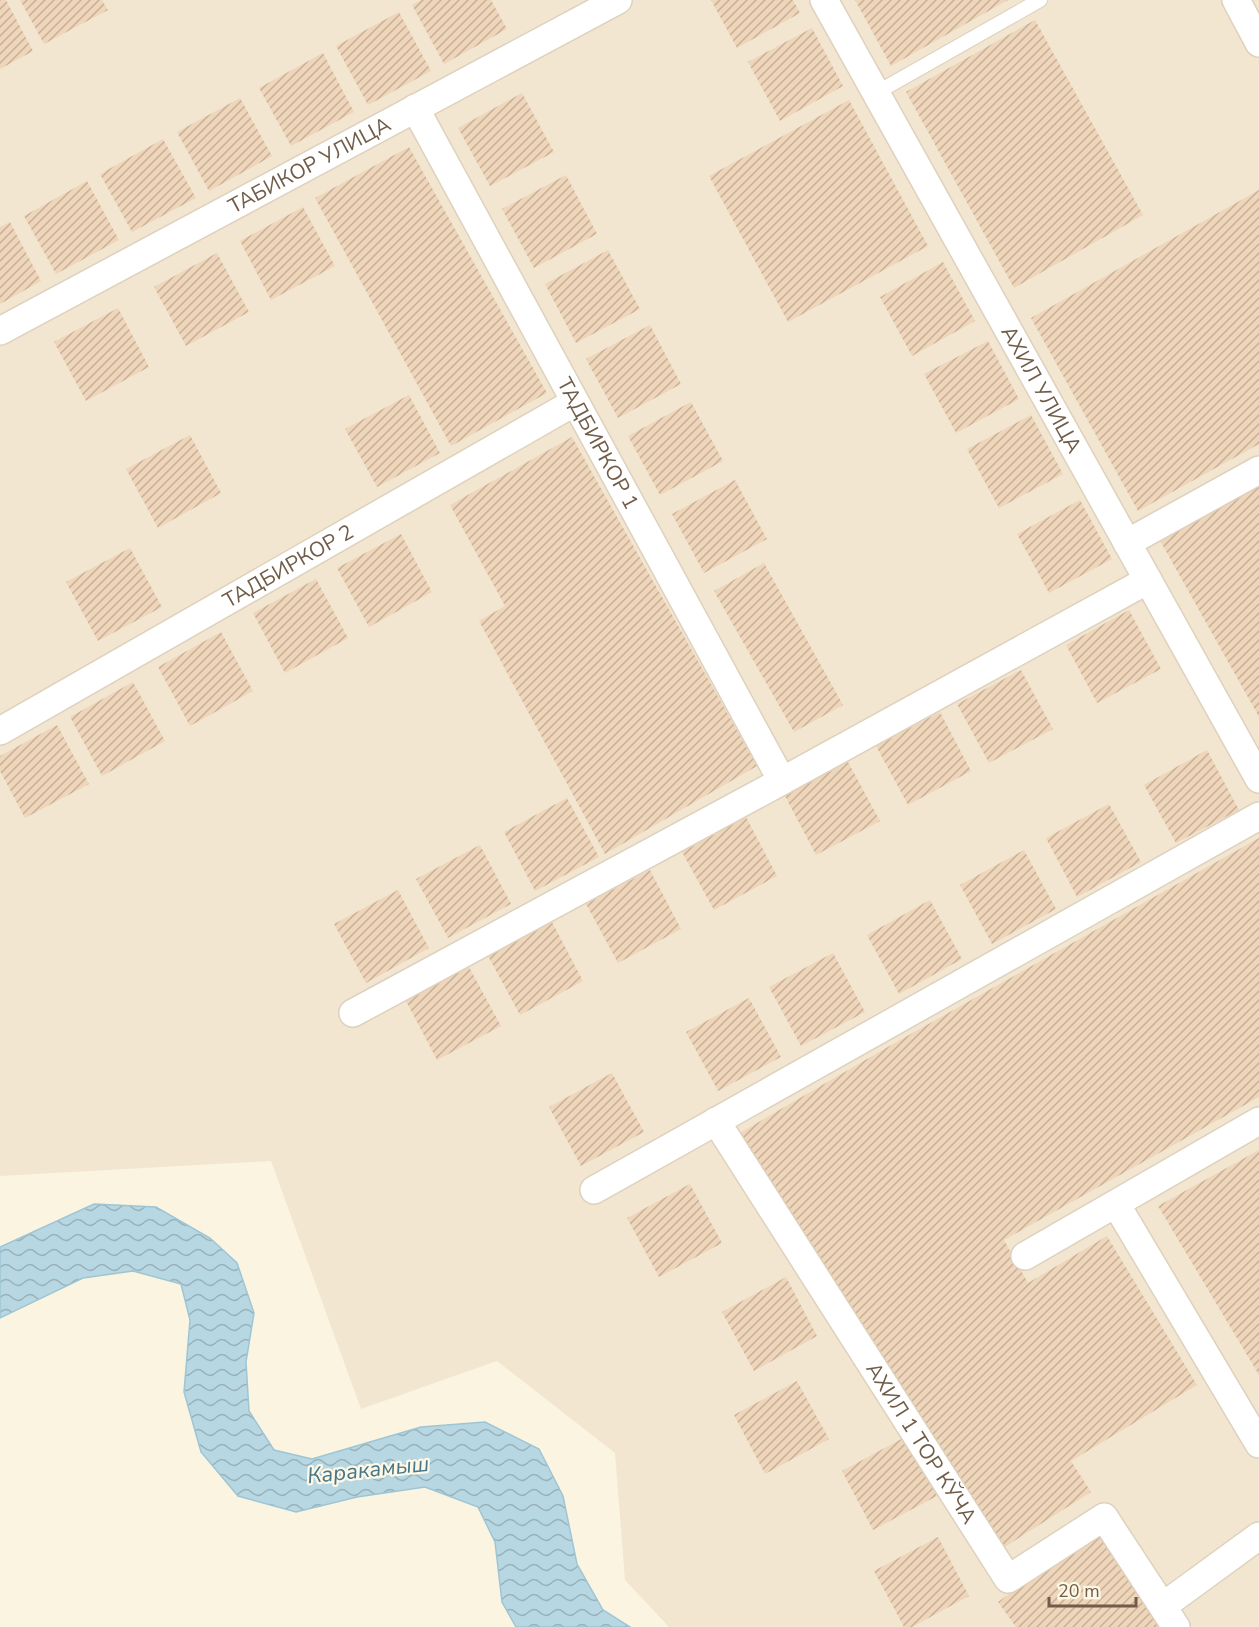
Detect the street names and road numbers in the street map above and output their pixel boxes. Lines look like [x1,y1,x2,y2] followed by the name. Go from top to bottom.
[223,110,396,220] street label: ТАБИКОР УЛИЦА
[995,321,1088,458] street label: АХИЛ УЛИЦА
[551,373,645,514] street label: ТАДБИРКОР 1
[218,518,359,615] street label: ТАДБИРКОР 2
[859,1357,983,1529] street label: АХИЛ 1 ТОР КЎЧА

